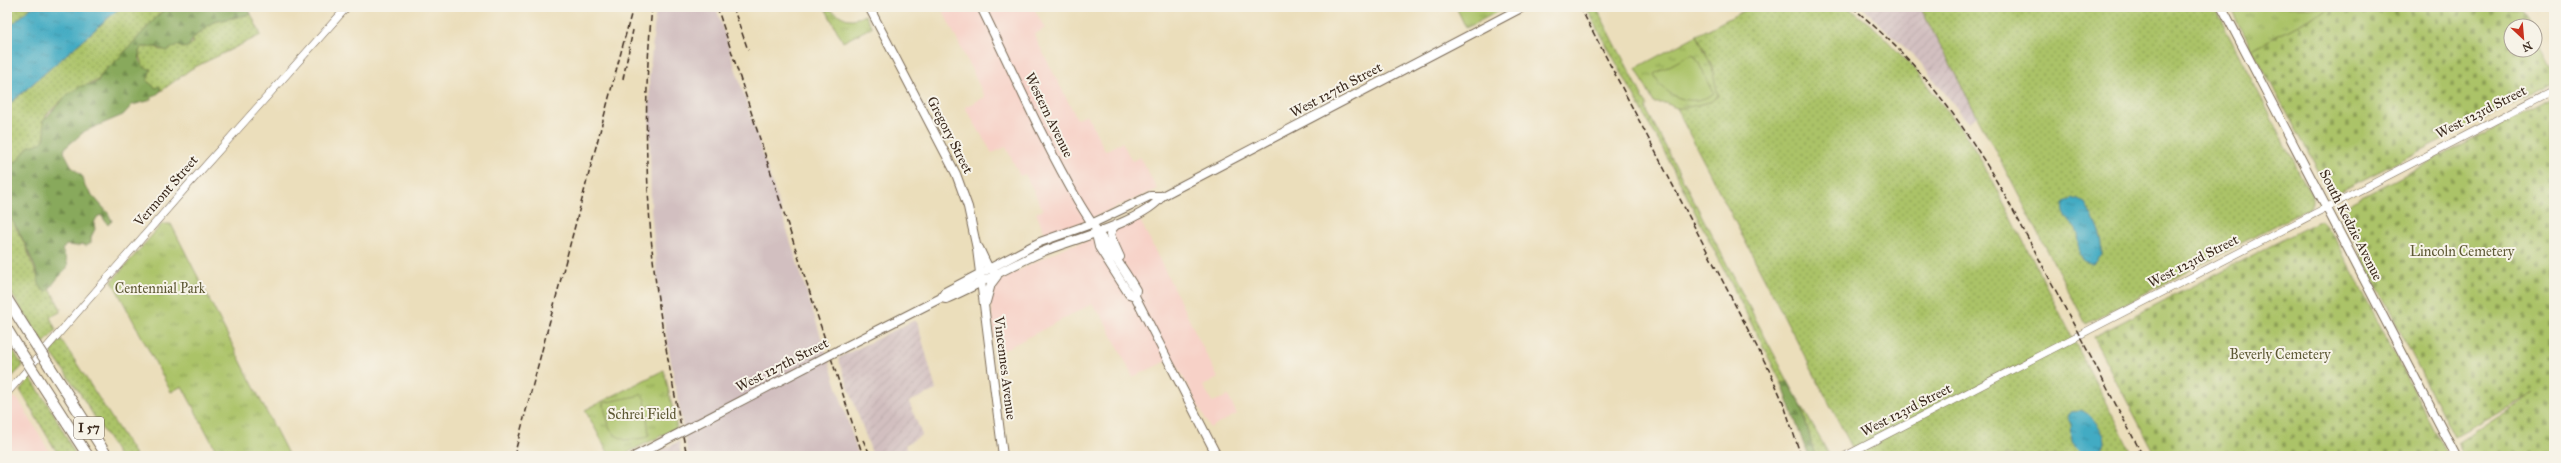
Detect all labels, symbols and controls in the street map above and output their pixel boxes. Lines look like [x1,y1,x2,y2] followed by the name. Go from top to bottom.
[2503,18,2543,58] north arrow
[2520,39,2534,55] text: N
[1287,59,1385,121] street label: West 127th Street
[1021,70,1077,160] street label: Western Avenue
[2433,82,2529,142] street label: West 123rd Street
[923,94,977,177] street label: Gregory Street
[130,152,202,231] street label: Vermont Street
[2316,167,2386,283] street label: South Kedzie Avenue
[2145,231,2241,291] street label: West 123rd Street
[2410,243,2515,260] park label: Lincoln Cemetery
[115,280,206,297] park label: Centennial Park
[990,314,1020,421] street label: Vincennes Avenue
[733,334,831,396] street label: West 127th Street
[2229,346,2331,363] park label: Beverly Cemetery
[1858,380,1954,440] street label: West 123rd Street
[607,406,677,423] park label: Schrei Field
[74,417,104,439] road number: I 57

